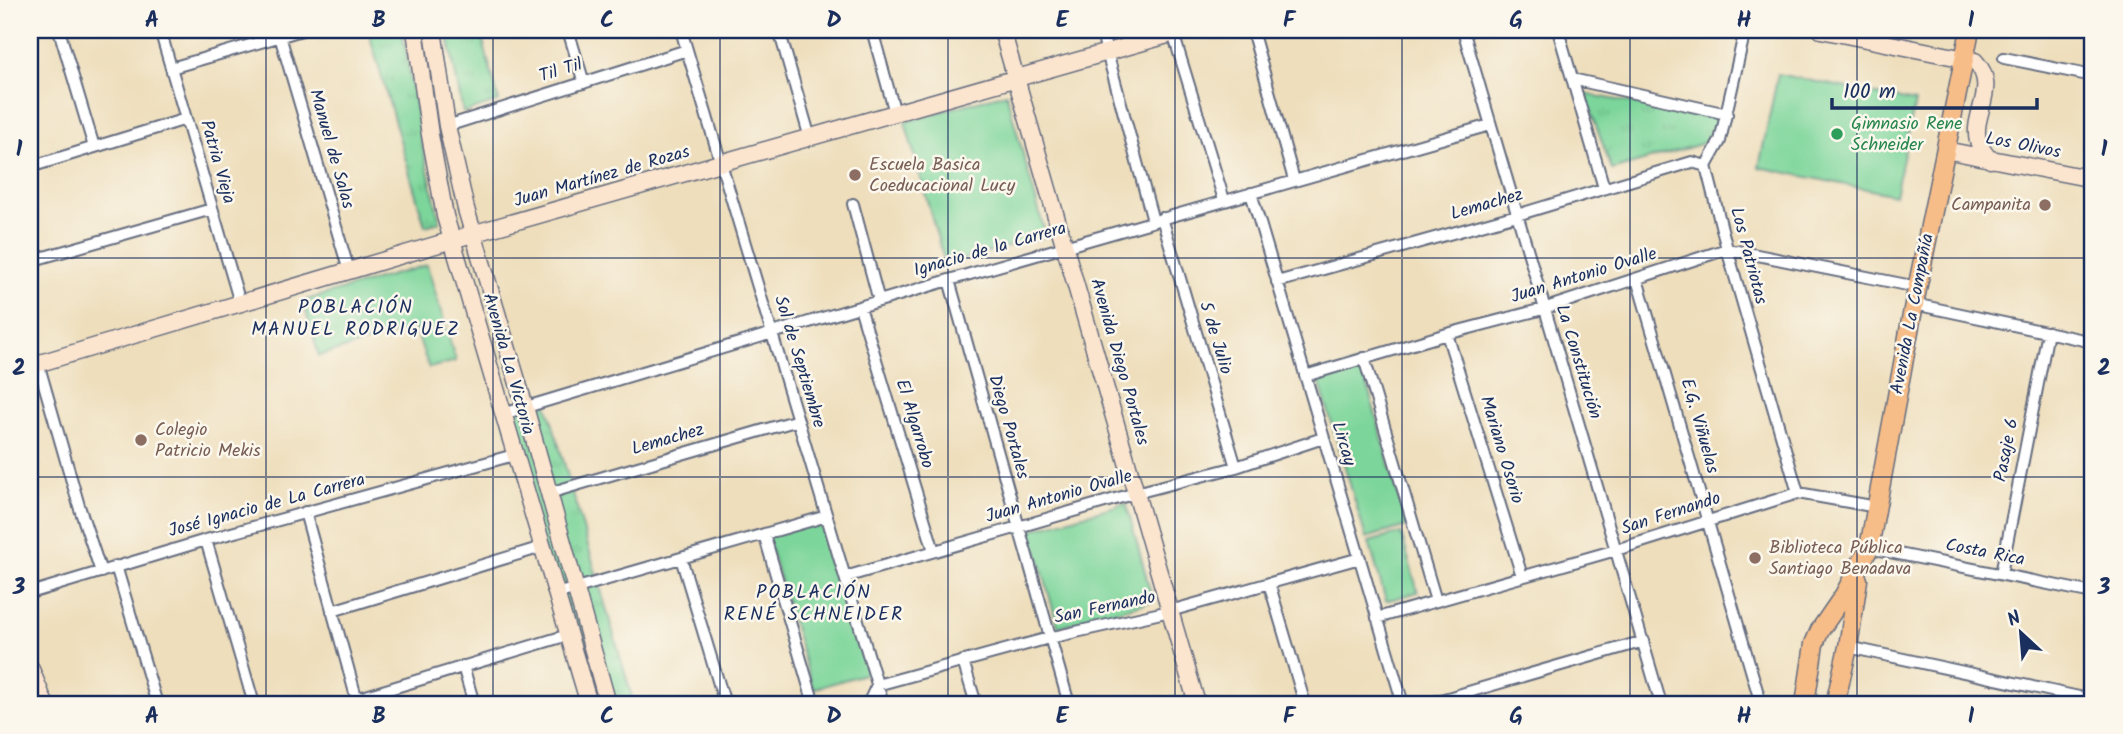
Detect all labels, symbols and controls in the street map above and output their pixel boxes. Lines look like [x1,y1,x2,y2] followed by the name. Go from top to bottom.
[145,3,159,39] text: A
[372,3,386,39] text: B
[600,3,614,39] text: C
[826,3,842,39] text: D
[1056,3,1070,39] text: E
[1283,3,1297,39] text: F
[1509,3,1523,39] text: G
[1737,3,1752,39] text: H
[1967,3,1975,39] text: I
[536,51,587,91] street label: Til Til
[1832,66,2037,110] scale bar
[1843,76,1896,109] text: 100 m
[300,86,362,213] street label: Manuel de Salas
[1851,110,1962,160] place label: Gimnasio Rene Schneider
[191,117,243,207] street label: Patria Vieja
[1983,125,2063,168] street label: Los Olivos
[1829,126,1845,142] marker: Gimnasio Rene Schneider
[16,132,23,168] text: 1
[2101,132,2108,168] text: 1
[511,138,694,216] street label: Juan Martínez de Rozas
[869,151,1016,201] place label: Escuela Basica Coeducacional Lucy
[847,167,863,183] marker: Escuela Basica Coeducacional Lucy
[1447,181,1527,229] street label: Lemachez
[1951,191,2031,220] place label: Campanita
[2037,197,2053,213] marker: Campanita
[1721,204,1775,308] street label: Los Patriotas
[910,214,1070,286] street label: Ignacio de la Carrera
[1883,231,1943,397] street label: Avenida La Compañía
[1507,240,1661,312] street label: Juan Antonio Ovalle
[1081,275,1157,449] street label: Avenida Diego Portales
[474,290,542,438] street label: Avenida La Victoria
[765,292,833,432] street label: Sol de Septiembre
[251,293,461,345] district label: POBLACIÓN MANUEL RODRIGUEZ
[1190,298,1240,378] street label: 5 de Julio
[1547,301,1609,423] street label: La Constitución
[12,351,26,387] text: 2
[2097,351,2111,387] text: 2
[979,371,1037,483] street label: Diego Portales
[1672,375,1727,477] street label: E.G. Viñuelas
[887,376,941,472] street label: El Algarrobo
[1471,392,1531,508] street label: Mariano Osorio
[155,416,261,466] place label: Colegio Patricio Mekis
[628,416,708,464] street label: Lemachez
[1987,416,2027,484] street label: Pasaje 6
[1323,418,1364,470] street label: Lircay
[133,432,149,448] marker: Colegio Patricio Mekis
[982,462,1136,532] street label: Juan Antonio Ovalle
[165,466,369,546] street label: José Ignacio de La Carrera
[1618,484,1724,544] street label: San Fernando
[1943,531,2027,575] street label: Costa Rica
[1769,534,1911,584] place label: Biblioteca Pública Santiago Benadava
[1747,550,1763,566] marker: Biblioteca Pública Santiago Benadava
[12,570,26,606] text: 3
[2097,570,2111,606] text: 3
[724,578,904,630] district label: POBLACIÓN RENÉ SCHNEIDER
[1052,583,1158,633] street label: San Fernando
[1986,598,2056,668] north arrow
[2002,603,2026,636] text: N
[145,699,159,734] text: A
[372,699,386,734] text: B
[600,699,614,734] text: C
[826,699,842,734] text: D
[1056,699,1070,734] text: E
[1283,699,1297,734] text: F
[1509,699,1523,734] text: G
[1737,699,1752,734] text: H
[1967,699,1975,734] text: I

